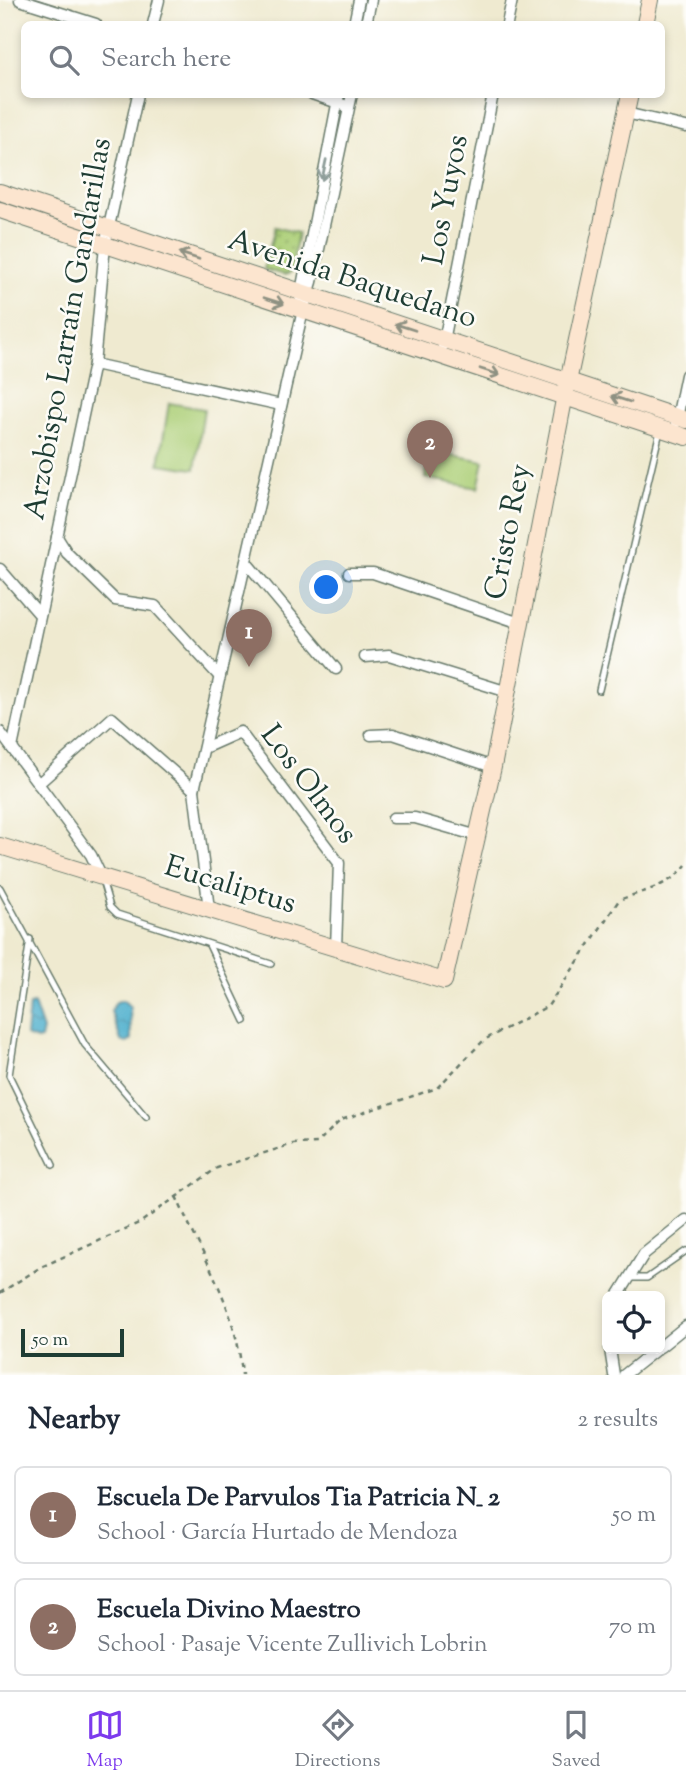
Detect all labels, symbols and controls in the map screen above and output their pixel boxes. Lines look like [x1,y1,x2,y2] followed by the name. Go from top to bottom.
[21,21,665,98] search box
[45,41,83,79] icon: search
[101,41,231,78] text: Search here
[413,131,481,269] street label: Los Yuyos
[14,135,124,523] street label: Arzobispo Larraín Gandarillas
[316,158,330,181] one-way arrow
[222,219,482,341] street label: Avenida Baquedano
[179,249,201,261] one-way arrow
[263,295,285,308] one-way arrow
[395,320,417,332] one-way arrow
[479,367,501,379] one-way arrow
[611,391,633,404] one-way arrow
[407,420,453,478] pin: 2
[475,460,543,604] street label: Cristo Rey
[309,570,343,604] your location
[226,609,272,667] pin: 1
[249,716,367,854] street label: Los Olmos
[159,846,301,926] street label: Eucaliptus
[602,1291,665,1354] map controls
[602,1291,665,1354] button: locate
[21,1326,124,1358] scale bar
[32,1327,68,1354] text: 50 m
[28,1399,120,1442] text: Nearby
[578,1404,658,1437] text: 2 results
[97,1480,500,1517] text: Escuela De Parvulos Tia Patricia N_ 2
[49,1499,57,1532] text: 1
[612,1499,656,1532] text: 50 m
[97,1517,458,1550] text: School · García Hurtado de Mendoza
[97,1592,361,1629] text: Escuela Divino Maestro
[48,1611,58,1644] text: 2
[609,1611,656,1644] text: 70 m
[97,1629,488,1662] text: School · Pasaje Vicente Zullivich Lobrin
[86,1706,124,1775] tab: Map
[295,1706,380,1775] tab: Directions
[552,1706,600,1775] tab: Saved

